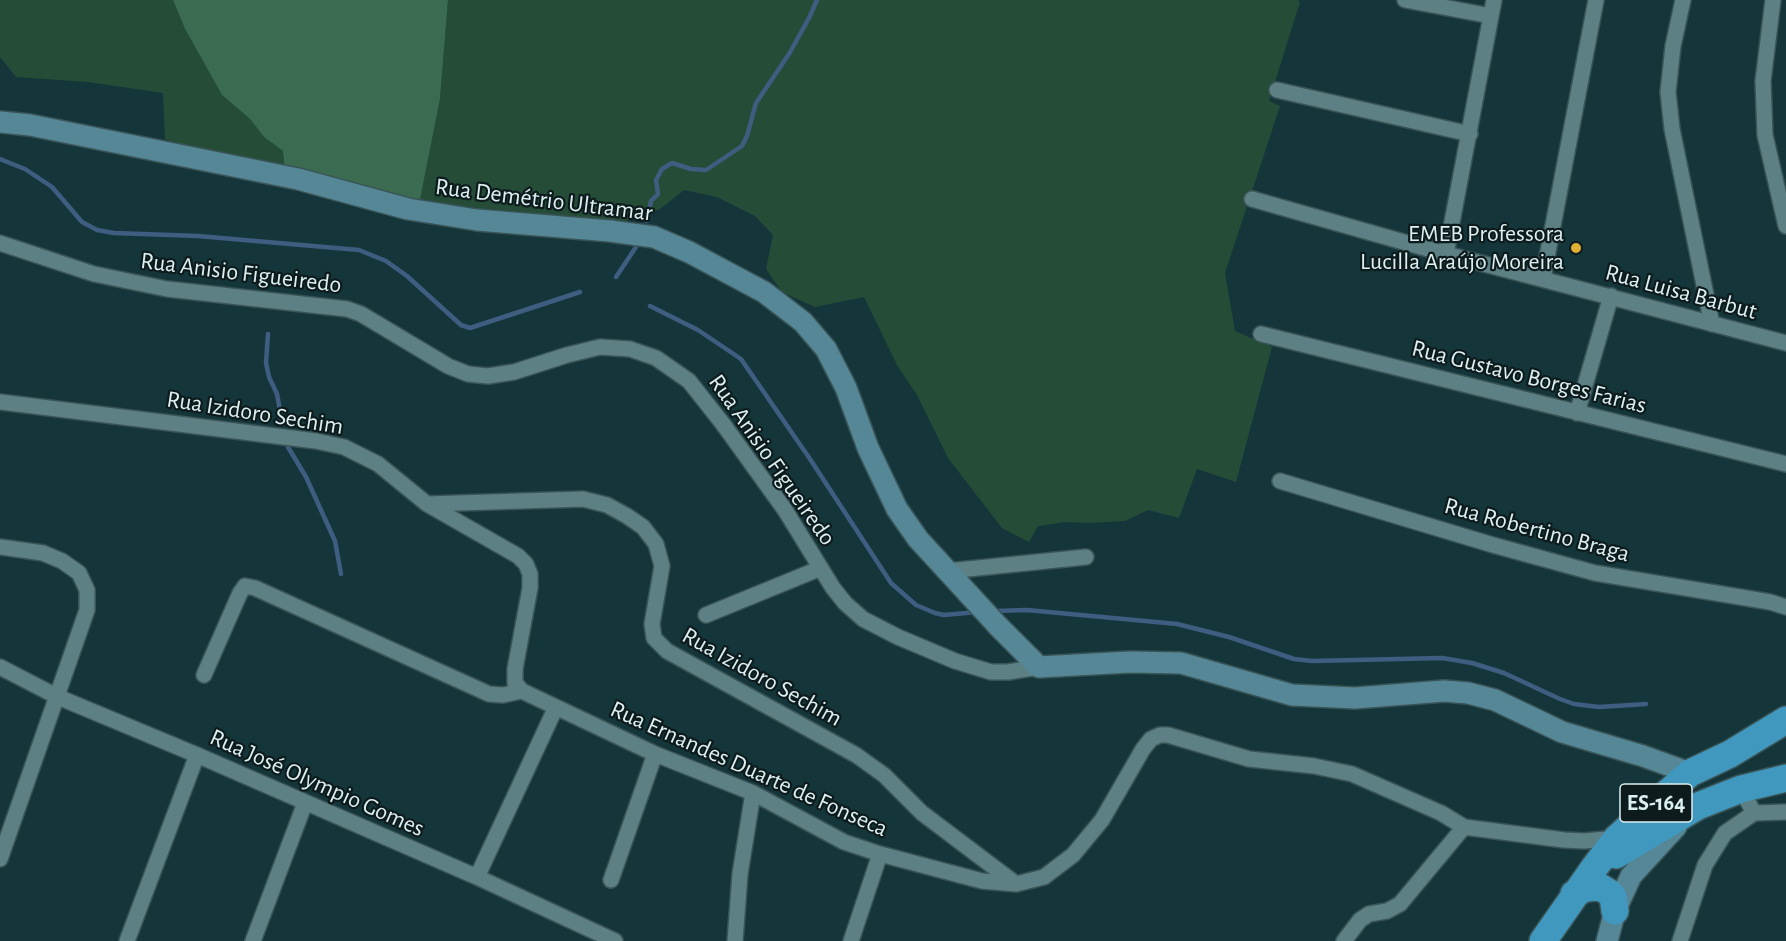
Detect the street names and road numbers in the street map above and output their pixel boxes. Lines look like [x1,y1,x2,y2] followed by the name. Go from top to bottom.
[434,172,654,228] street label: Rua Demétrio Ultramar
[139,246,343,300] street label: Rua Anisio Figueiredo
[1602,258,1760,326] street label: Rua Luisa Barbut
[1409,334,1649,420] street label: Rua Gustavo Borges Farias
[702,369,842,551] street label: Rua Anisio Figueiredo
[165,385,345,441] street label: Rua Izidoro Sechim
[1441,491,1633,569] street label: Rua Robertino Braga
[677,621,847,733] street label: Rua Izidoro Sechim
[606,695,892,843] street label: Rua Ernandes Duarte de Fonseca
[205,723,429,843] street label: Rua José Olympio Gomes
[1620,784,1692,822] road number: ES-164

